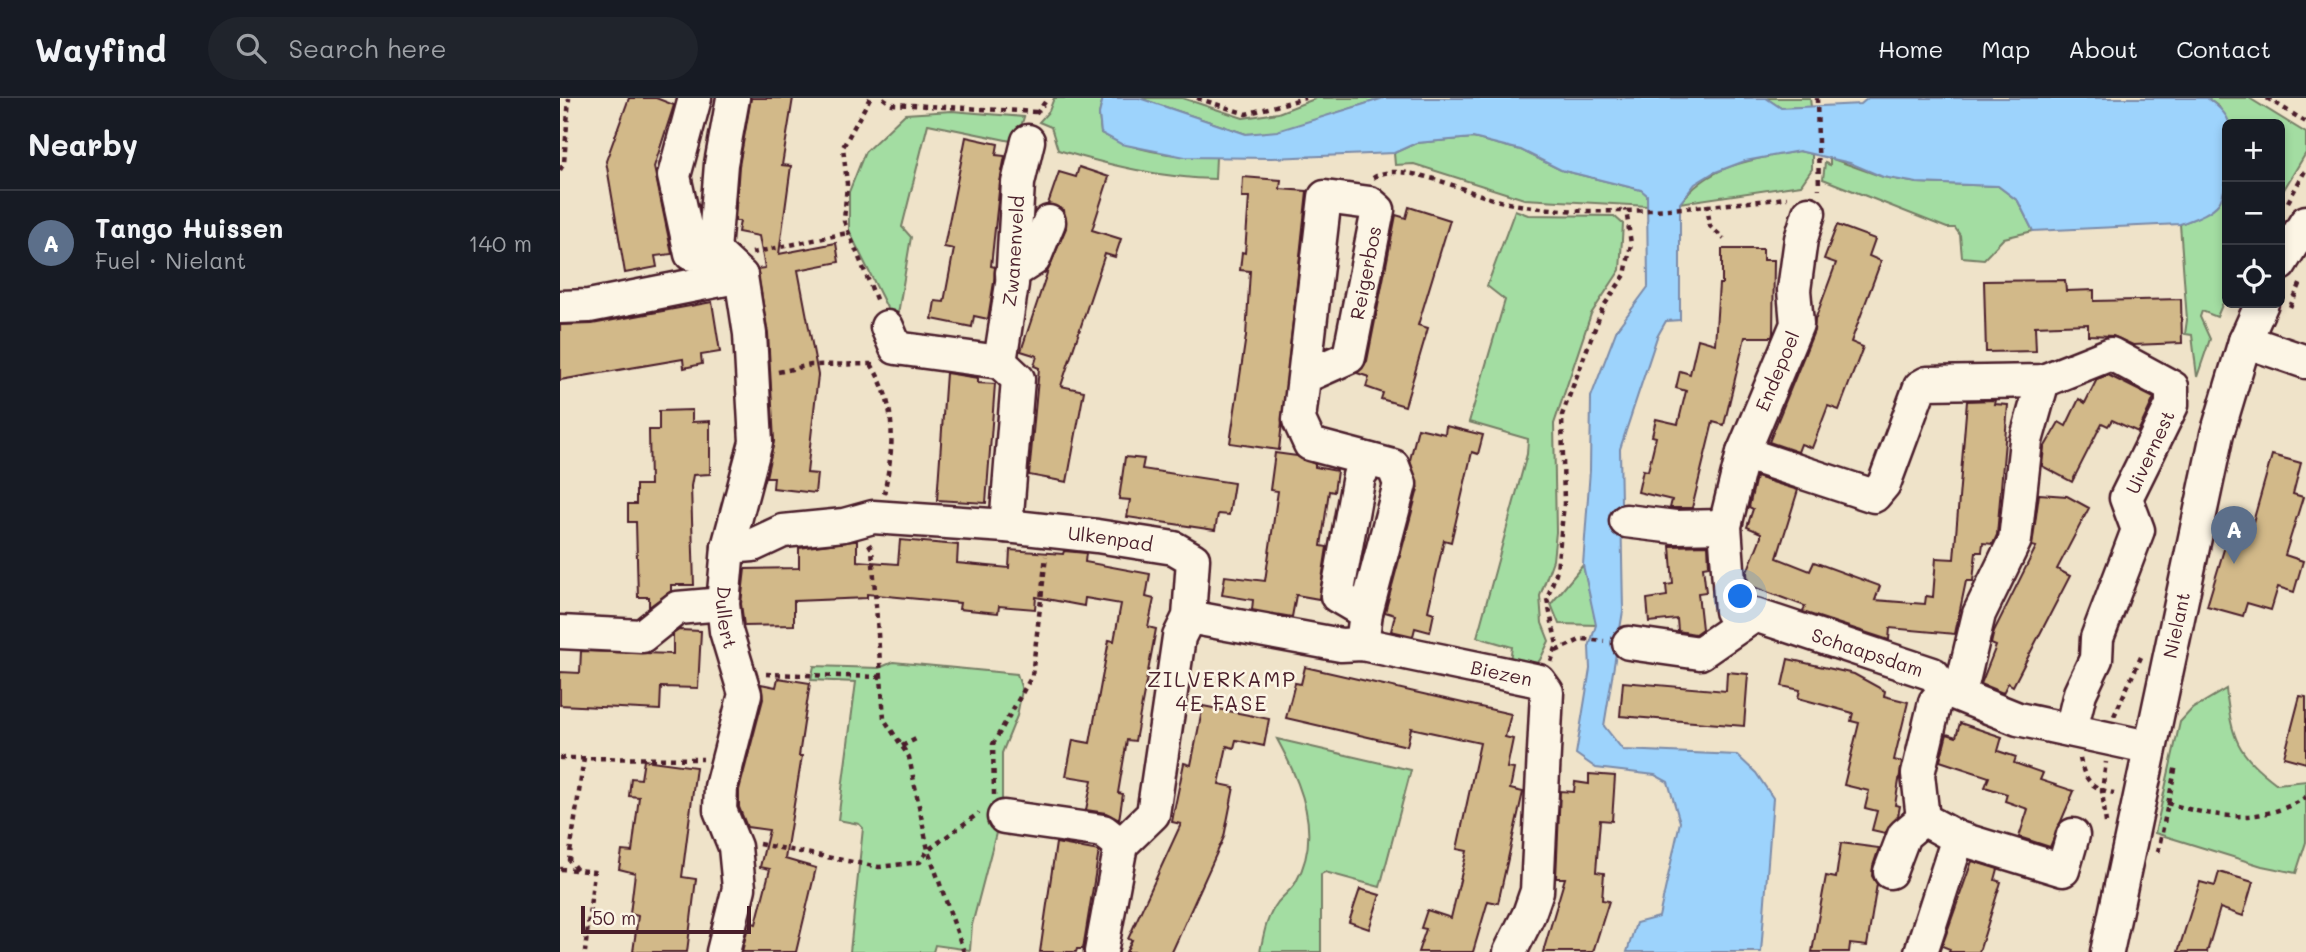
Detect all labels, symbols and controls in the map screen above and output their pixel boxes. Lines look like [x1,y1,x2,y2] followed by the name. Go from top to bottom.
[208,17,698,80] search box
[35,27,166,70] text: Wayfind
[232,29,270,67] icon: search
[288,31,447,65] text: Search here
[1878,33,1943,64] text: Home
[1981,33,2030,64] text: Map
[2068,33,2138,64] text: About
[2176,33,2271,64] text: Contact
[2222,119,2285,308] map controls
[2222,119,2285,182] button: +
[28,124,138,164] text: Nearby
[2222,182,2285,245] button: −
[996,195,1029,308] street label: Zwanenveld
[95,211,283,245] text: Tango Huissen
[1344,224,1387,322] street label: Reigerbos
[43,228,59,258] text: A
[468,228,532,258] text: 140 m
[95,245,246,275] text: Fuel · Nielant
[2222,245,2285,308] button: locate
[1749,327,1805,415] street label: Endepoel
[2119,406,2180,498] street label: Uivernest
[2211,506,2257,564] pin: A
[1067,520,1155,557] street label: Ulkenpad
[1723,579,1757,613] your location
[711,585,744,651] street label: Dullert
[2157,590,2195,661] street label: Nielant
[1808,622,1927,682] street label: Schaapsdam
[1468,654,1535,691] street label: Biezen
[1147,665,1297,716] district label: ZILVERKAMP 4E FASE
[581,903,751,935] scale bar
[592,905,636,930] text: 50 m

